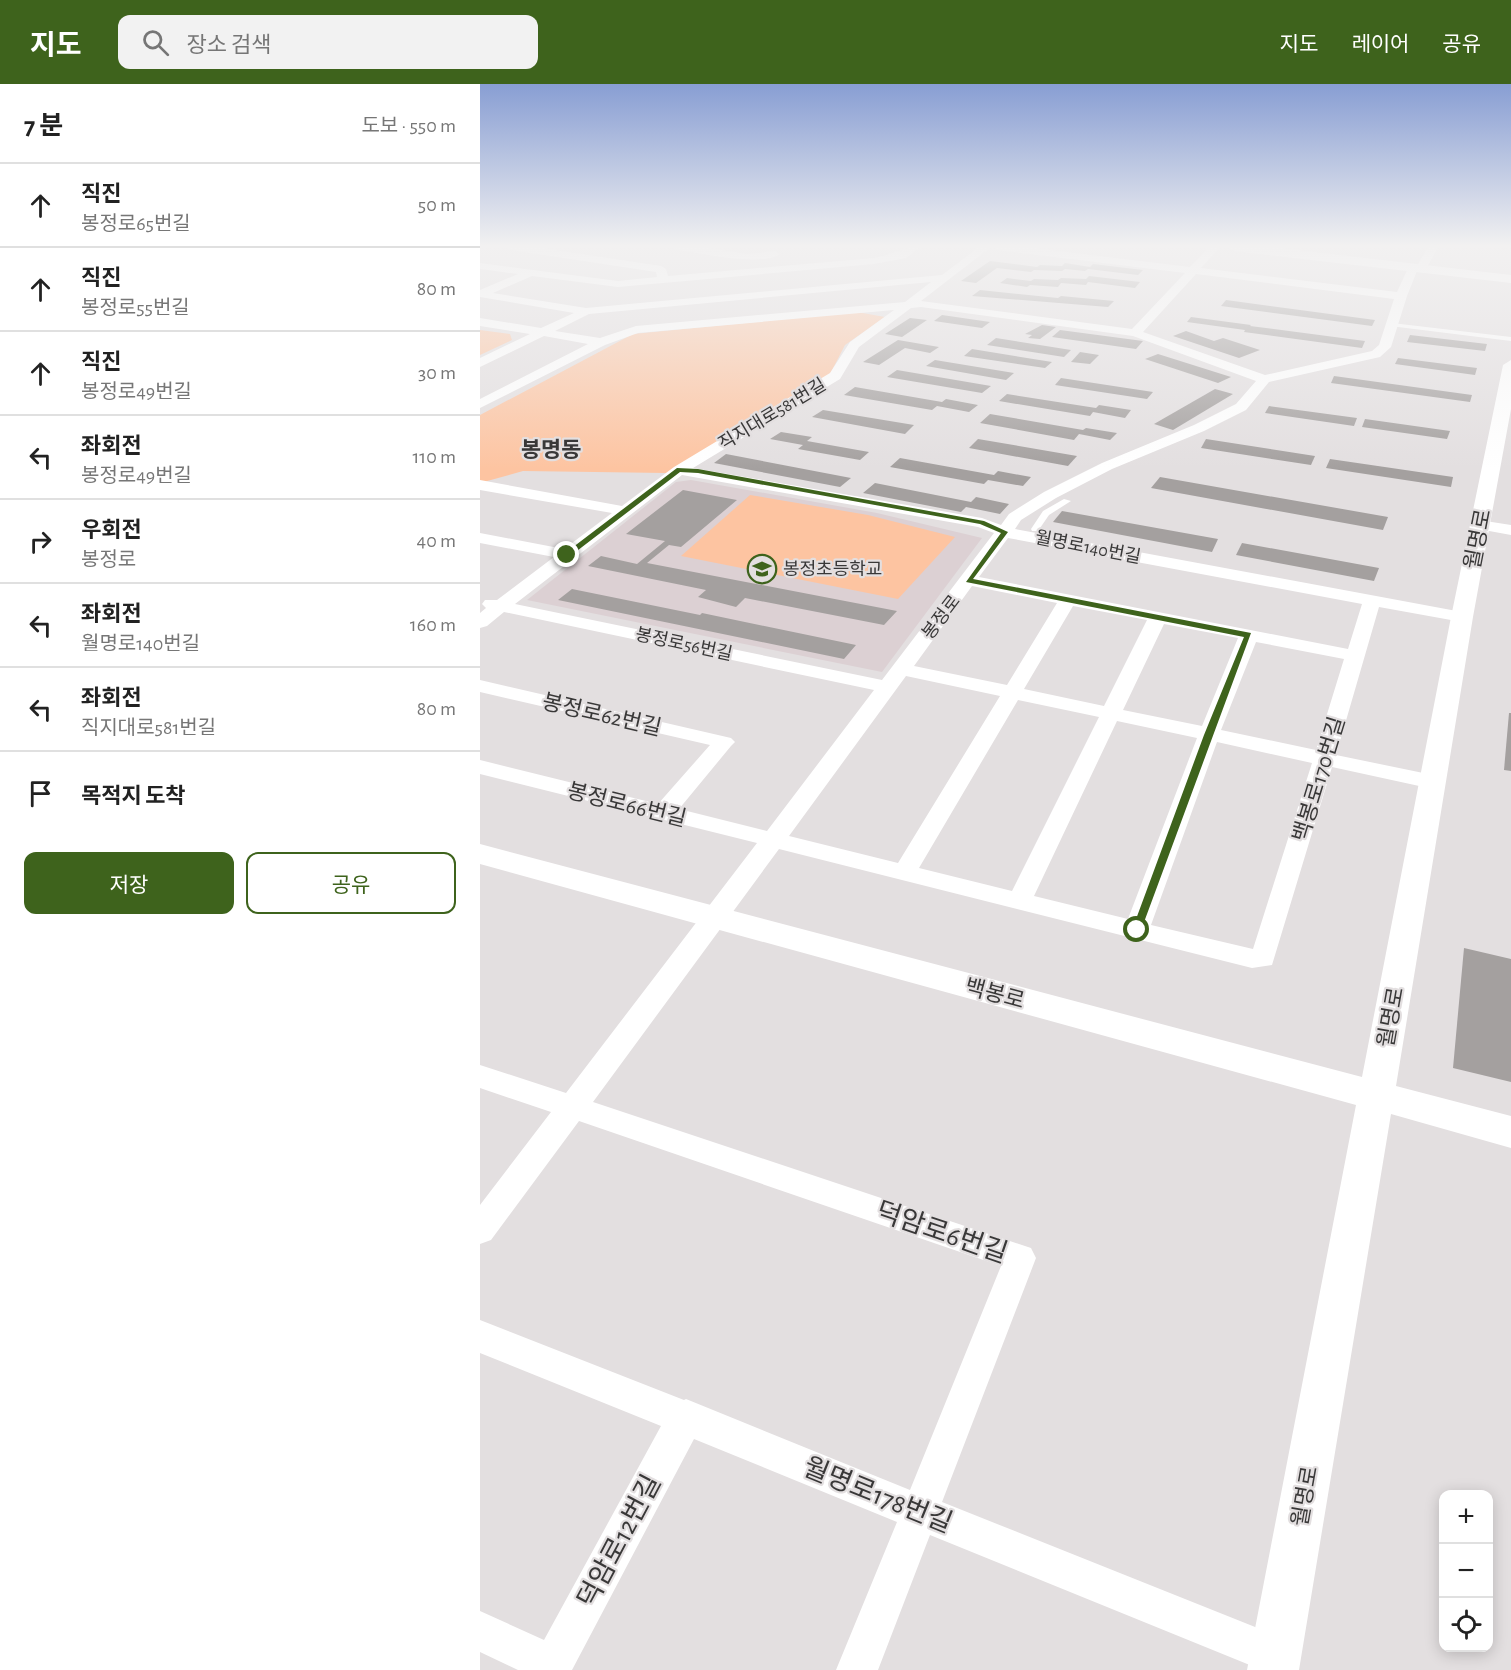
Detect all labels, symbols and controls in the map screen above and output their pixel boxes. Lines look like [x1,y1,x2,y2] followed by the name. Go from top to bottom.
[118,15,538,69] search box
[139,26,172,59] icon: search
[30,32,82,60] text: 지도
[187,34,271,56] text: 장소 검색
[1280,34,1318,55] text: 지도
[1351,34,1409,55] text: 레이어
[1442,34,1481,55] text: 공유
[24,113,63,139] text: 7 분
[361,116,456,136] text: 도보 · 550 m
[81,183,121,205] text: 직진
[24,189,57,222] icon: ahead
[418,195,456,215] text: 50 m
[81,214,191,234] text: 봉정로65번길
[81,267,121,289] text: 직진
[24,273,57,306] icon: ahead
[417,279,456,299] text: 80 m
[81,298,190,318] text: 봉정로55번길
[81,351,121,373] text: 직진
[24,357,57,390] icon: ahead
[418,363,456,383] text: 30 m
[715,374,829,454] street label: 직지대로581번길
[81,382,192,402] text: 봉정로49번길
[81,435,142,457] text: 좌회전
[521,438,581,461] district label: 봉명동
[24,441,57,474] icon: left
[412,447,456,467] text: 110 m
[81,466,192,486] text: 봉정로49번길
[1460,507,1495,571] street label: 월명로
[81,519,142,541] text: 우회전
[24,525,57,558] icon: right
[1033,528,1142,567] street label: 월명로140번길
[417,531,456,551] text: 40 m
[553,541,579,567] route end
[81,550,136,570] text: 봉정로
[746,553,778,585] school or university icon: 봉정초등학교
[783,559,882,579] place label: 봉정초등학교
[918,591,964,643] street label: 봉정로
[81,603,142,625] text: 좌회전
[24,609,57,642] icon: left
[410,615,456,635] text: 160 m
[634,624,734,664] street label: 봉정로56번길
[81,634,200,654] text: 월명로140번길
[81,687,142,709] text: 좌회전
[540,690,664,739] street label: 봉정로62번길
[24,693,57,726] icon: left
[417,699,456,719] text: 80 m
[1289,714,1348,844] street label: 백봉로170번길
[81,718,216,738] text: 직지대로581번길
[24,777,57,810] icon: arrive
[565,779,689,830] street label: 봉정로66번길
[81,785,186,807] text: 목적지 도착
[24,852,234,914] button: 저장
[246,852,456,914] button: 공유
[1123,916,1149,942] route start
[963,975,1027,1012] street label: 백봉로
[1374,985,1407,1049] street label: 월명로
[873,1196,1011,1268] street label: 덕암로6번길
[800,1453,956,1537] street label: 월명로178번길
[1288,1464,1321,1528] street label: 월명로
[572,1470,666,1612] street label: 덕암로12번길
[1439,1490,1493,1652] map controls
[1439,1490,1493,1544] button: +
[1439,1544,1493,1598] button: −
[1439,1598,1493,1652] button: locate

